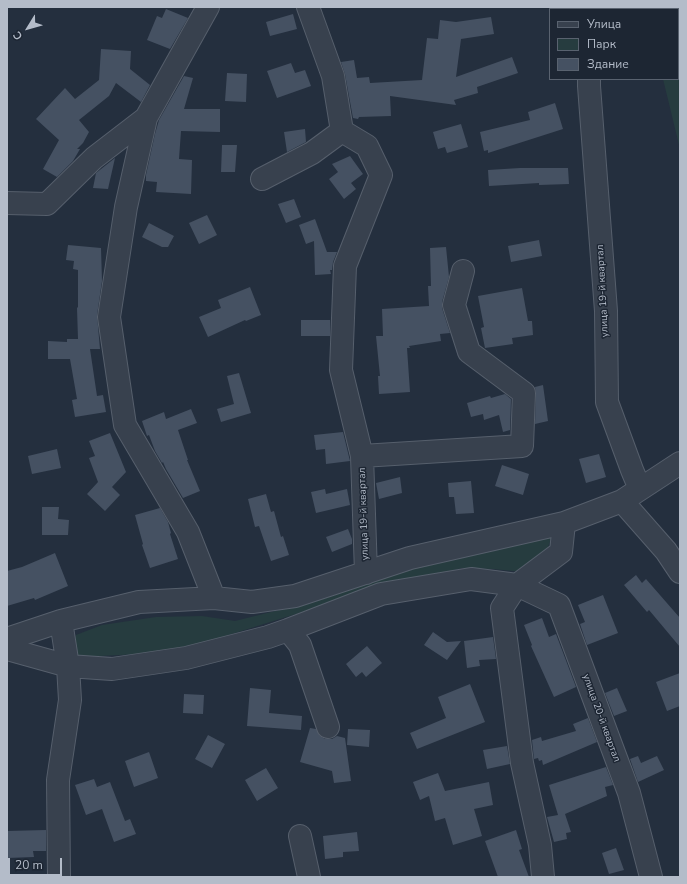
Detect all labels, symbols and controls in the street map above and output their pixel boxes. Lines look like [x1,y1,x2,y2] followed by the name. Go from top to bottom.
[8,8,48,48] north arrow
[549,8,679,80] legend
[587,16,621,32] text: Улица
[10,28,26,43] text: С
[587,36,616,52] text: Парк
[587,56,629,72] text: Здание
[595,244,611,338] street label: улица 19-й квартал
[356,467,372,561] street label: улица 19-й квартал
[580,672,622,764] street label: улица 20-й квартал
[10,850,64,876] scale bar
[15,857,43,873] text: 20 m

